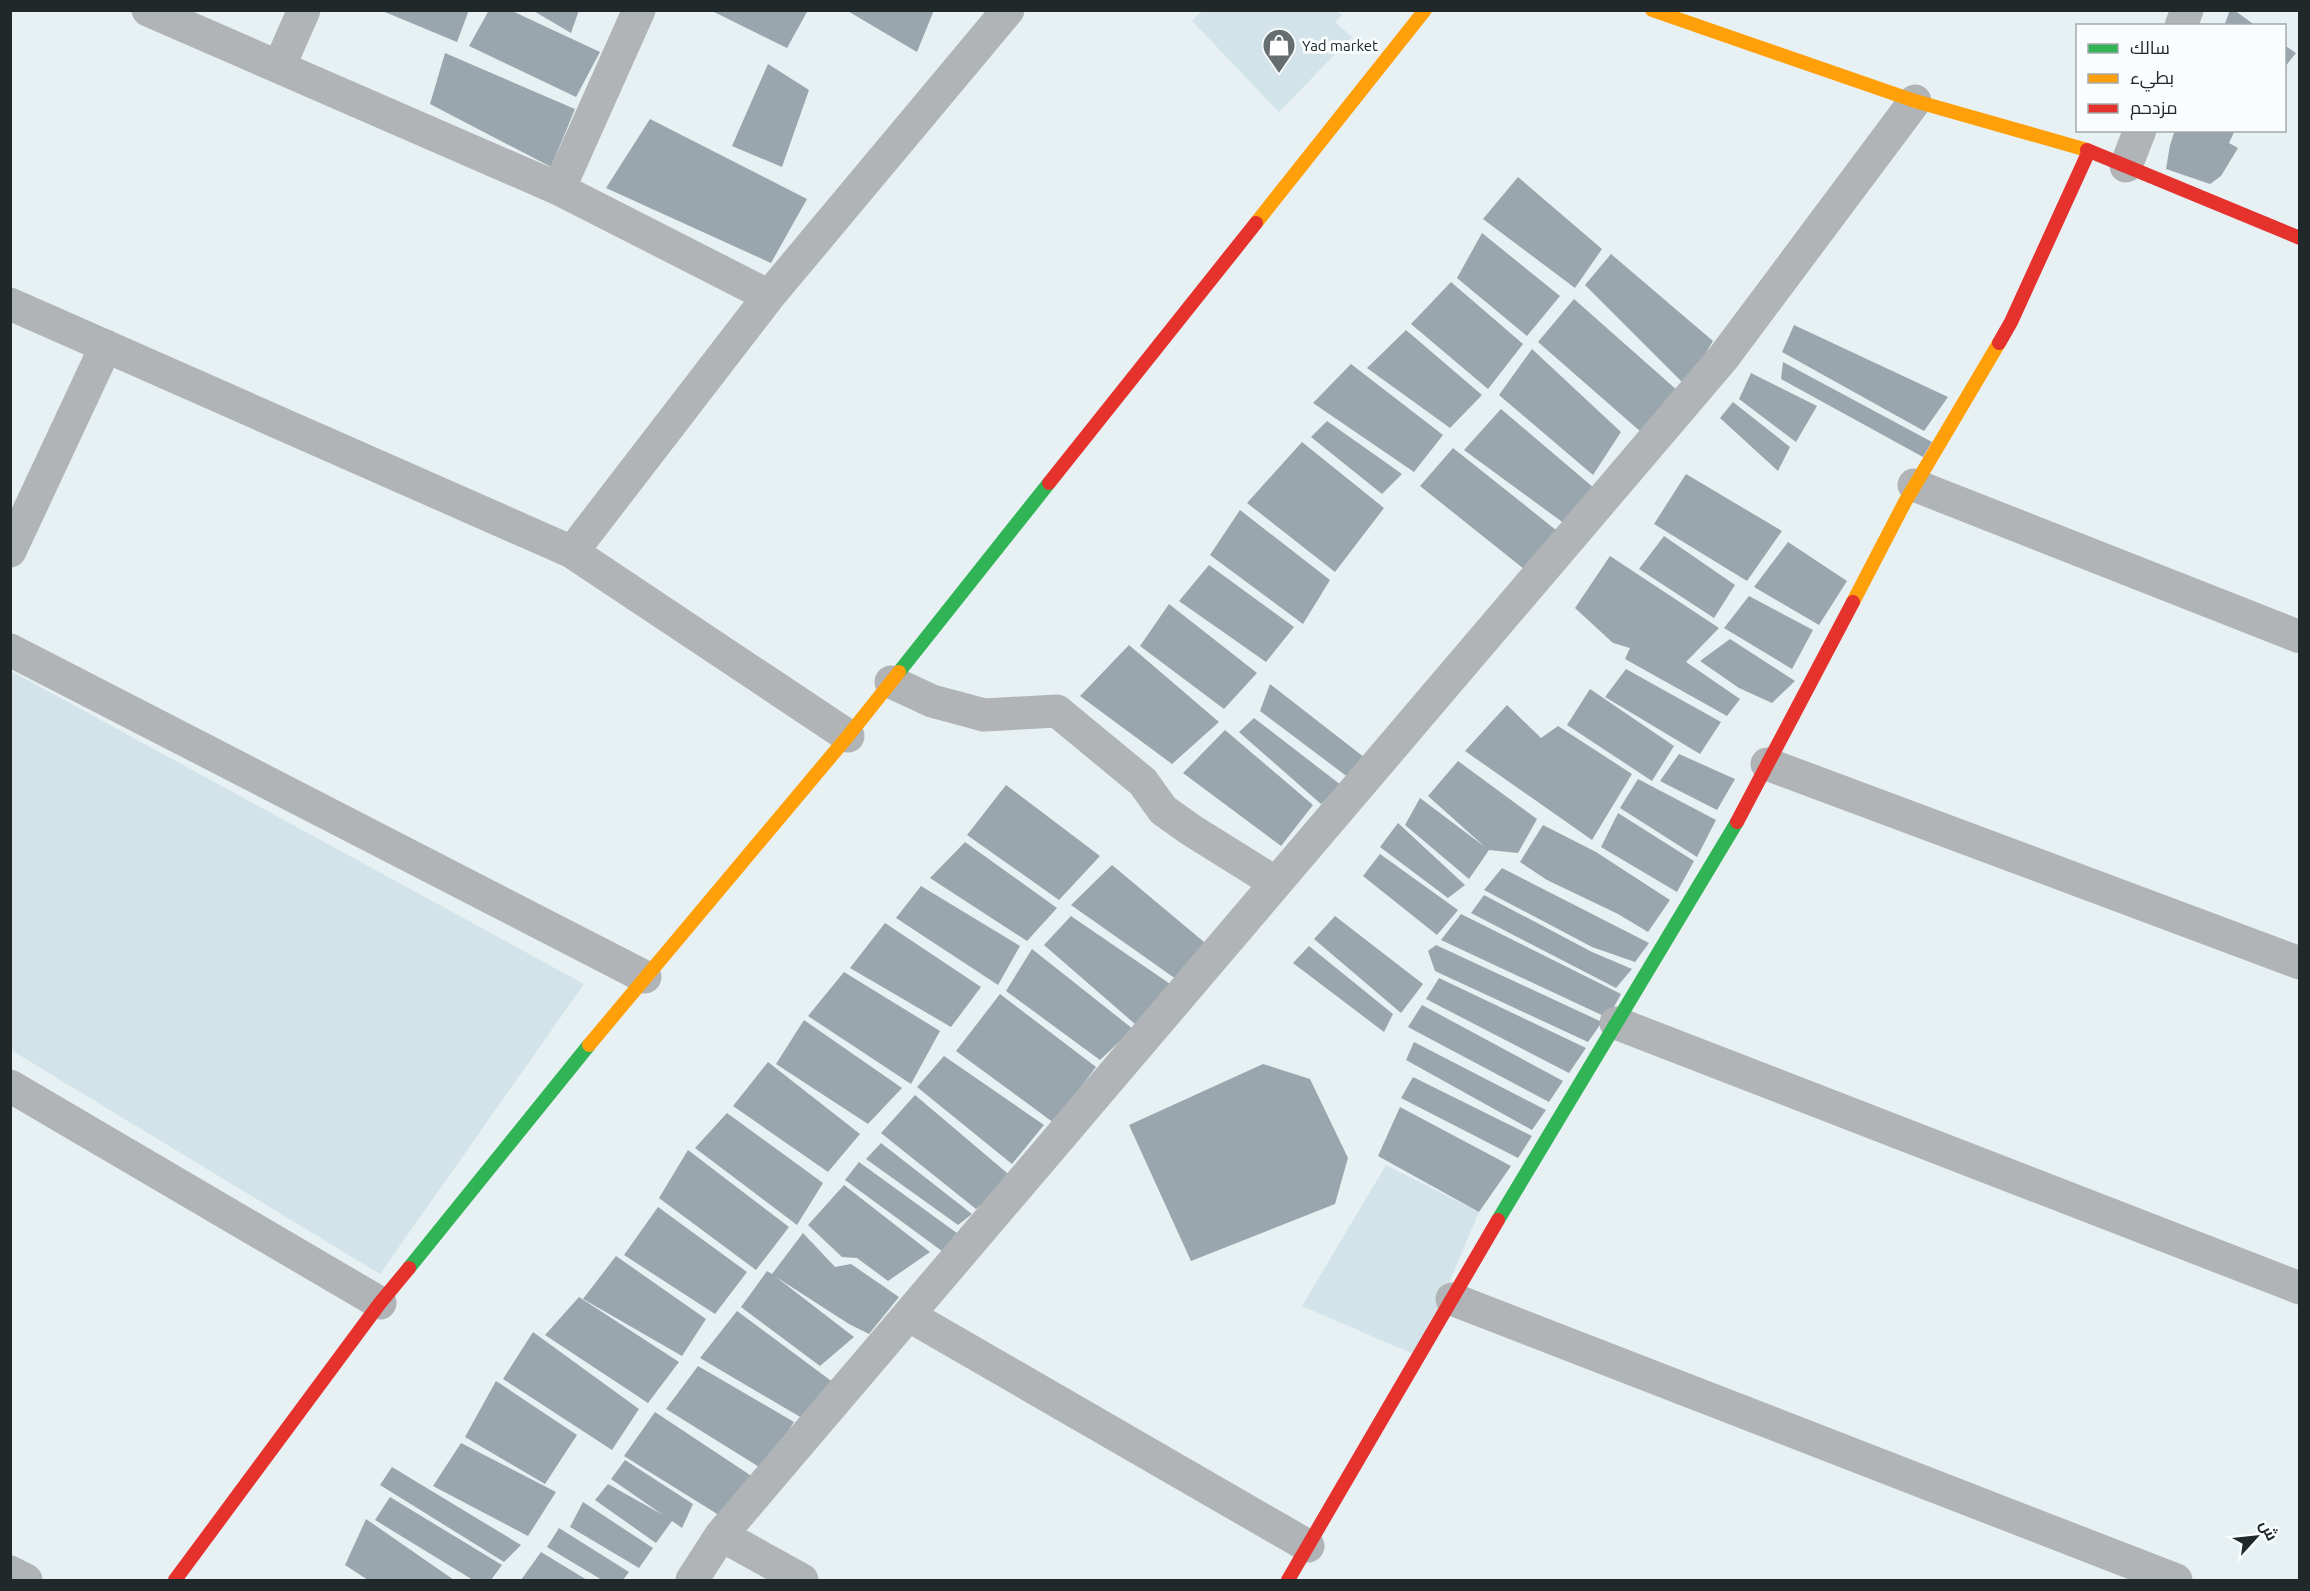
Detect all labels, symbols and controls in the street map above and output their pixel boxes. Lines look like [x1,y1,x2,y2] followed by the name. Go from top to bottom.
[2076,24,2286,132] legend
[1261,27,1297,74] shop icon: Yad market
[1302,37,1378,54] place label: Yad market
[2130,37,2170,57] text: سالك
[2130,67,2174,92] text: بطيء
[2130,97,2178,120] text: مزدحم
[2226,1507,2286,1567] north arrow
[2256,1517,2282,1544] text: ش

